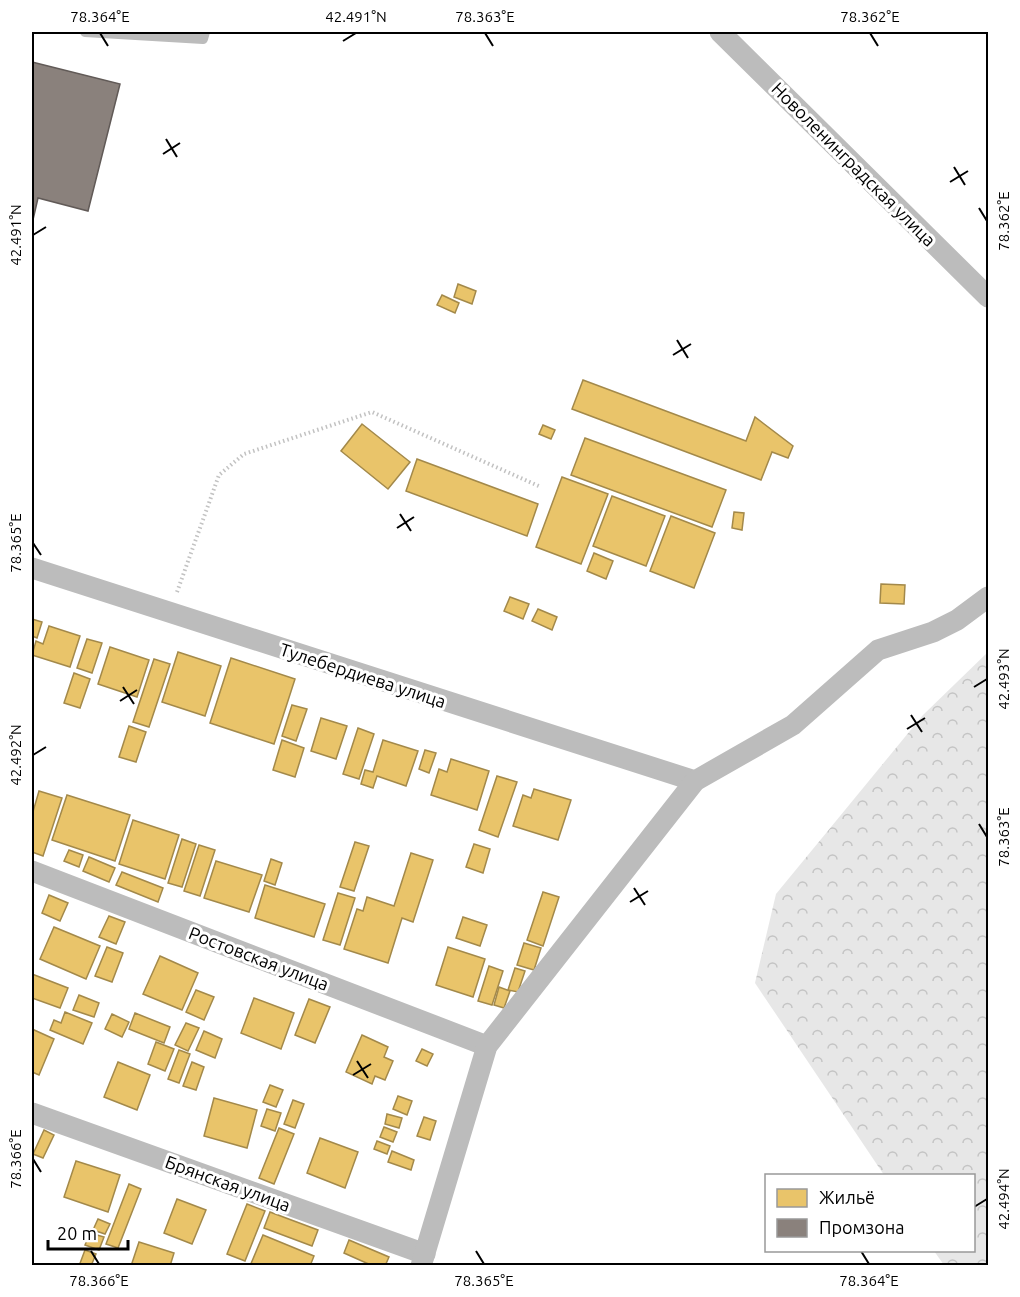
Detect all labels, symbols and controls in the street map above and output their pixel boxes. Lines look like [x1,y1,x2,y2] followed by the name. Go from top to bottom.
[70,8,130,25] text: 78.364°E
[325,8,387,25] text: 42.491°N
[455,8,515,25] text: 78.363°E
[840,8,900,25] text: 78.362°E
[768,78,940,250] street label: Новоленинградская улица
[995,191,1012,251] text: 78.362°E
[7,204,24,266] text: 42.491°N
[7,513,24,573] text: 78.365°E
[277,639,449,711] street label: Тулебердиева улица
[995,648,1012,710] text: 42.493°N
[7,724,24,786] text: 42.492°N
[995,807,1012,867] text: 78.363°E
[186,922,332,994] street label: Ростовская улица
[7,1129,24,1189] text: 78.366°E
[163,1151,293,1215] street label: Брянская улица
[995,1168,1012,1230] text: 42.494°N
[765,1174,975,1252] legend
[819,1187,875,1207] text: Жильё
[48,1213,128,1251] scale bar
[819,1217,904,1237] text: Промзона
[57,1223,97,1243] text: 20 m
[69,1272,129,1289] text: 78.366°E
[454,1272,514,1289] text: 78.365°E
[839,1272,899,1289] text: 78.364°E

